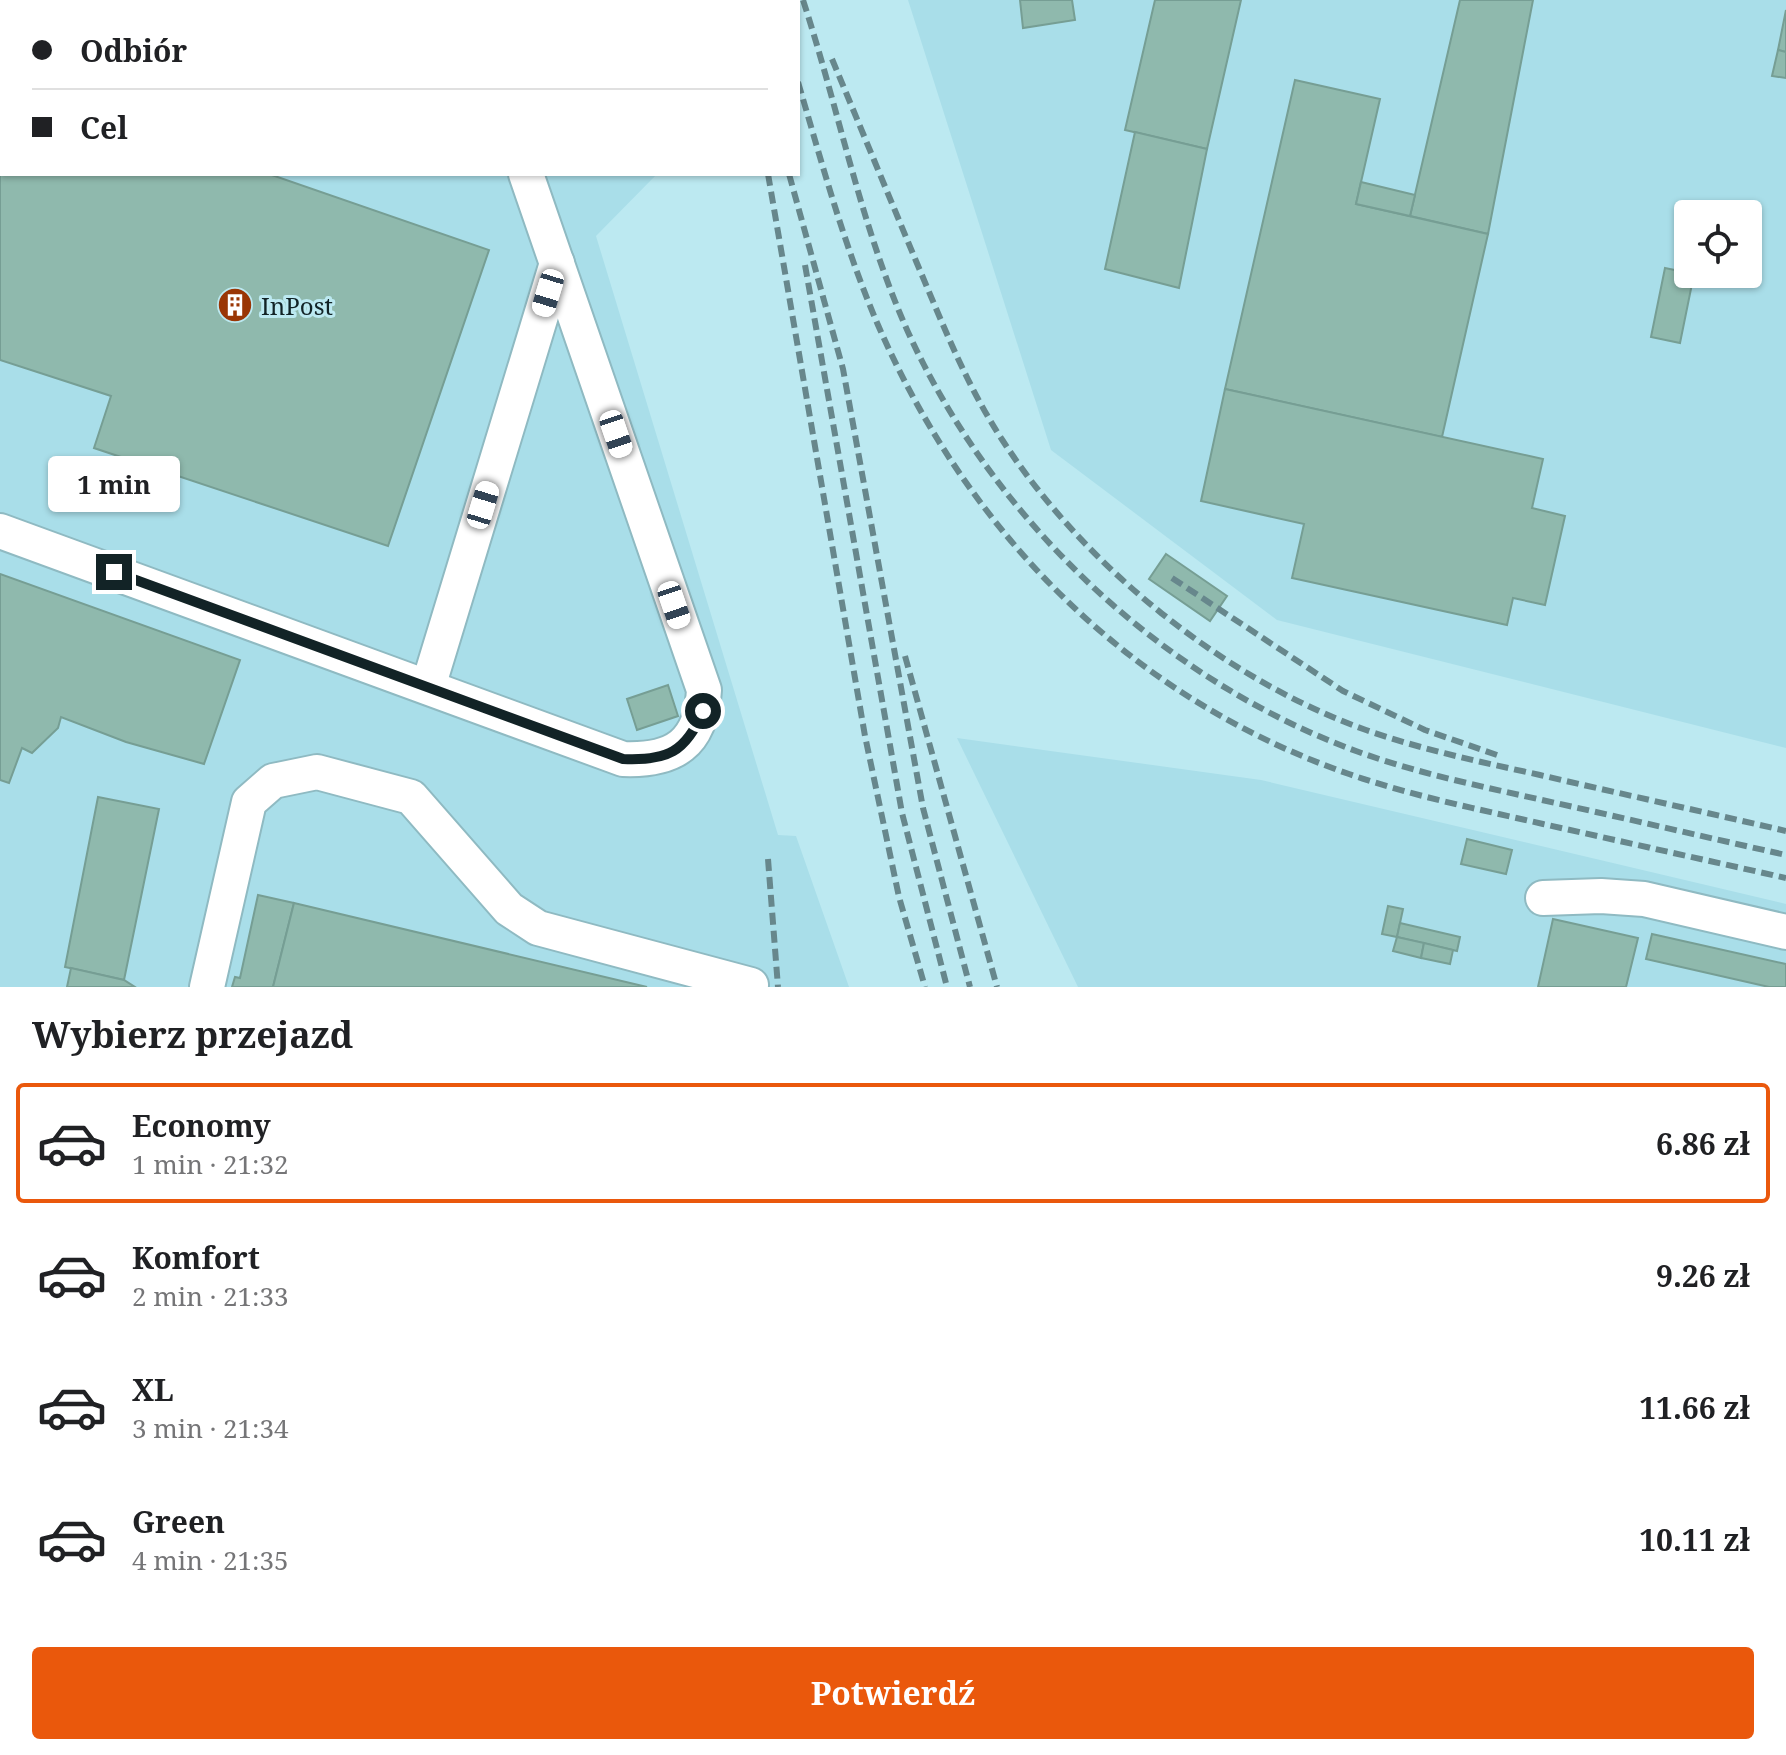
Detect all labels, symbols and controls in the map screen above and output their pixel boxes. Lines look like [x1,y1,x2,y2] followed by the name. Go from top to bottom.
[80,30,187,71] text: Odbiór
[80,107,128,148] text: Cel
[1674,200,1762,288] map controls
[1674,200,1762,288] button: locate
[530,267,566,319] car
[216,286,254,324] building icon: InPost
[261,289,333,322] place label: InPost
[597,407,635,461] car
[48,456,180,512] callout: 1 min
[77,466,151,502] text: 1 min
[465,479,501,531] car
[96,554,132,590] route end
[655,578,693,632] car
[685,693,721,729] route start
[32,1010,353,1059] text: Wybierz przejazd
[132,1105,271,1146] text: Economy
[36,1107,108,1179] icon: car
[1656,1123,1750,1164] text: 6.86 zł
[132,1146,289,1182] text: 1 min · 21:32
[132,1237,260,1278] text: Komfort
[36,1239,108,1311] icon: car
[1656,1255,1750,1296] text: 9.26 zł
[132,1278,289,1314] text: 2 min · 21:33
[132,1369,174,1410] text: XL
[36,1371,108,1443] icon: car
[1639,1387,1750,1428] text: 11.66 zł
[132,1410,289,1446] text: 3 min · 21:34
[132,1501,225,1542] text: Green
[36,1503,108,1575] icon: car
[1639,1519,1750,1560] text: 10.11 zł
[132,1542,289,1578] text: 4 min · 21:35
[32,1647,1754,1739] button: Potwierdź

